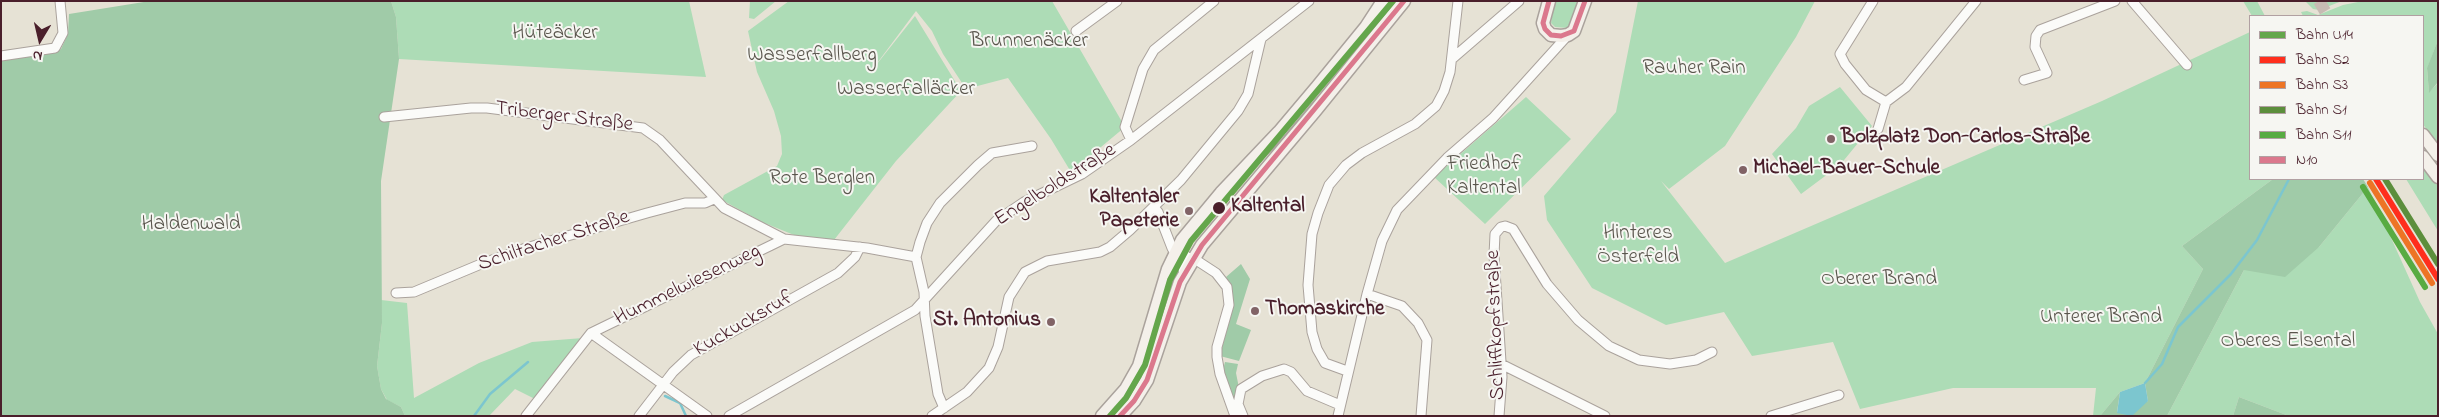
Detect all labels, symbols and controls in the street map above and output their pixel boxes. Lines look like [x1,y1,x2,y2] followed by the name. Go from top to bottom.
[15,15,65,65] north arrow
[2249,15,2424,180] legend
[512,22,598,48] park label: Hüteäcker
[2296,24,2353,46] text: Bahn U14
[970,30,1088,56] park label: Brunnenäcker
[31,44,44,66] text: N
[747,44,877,70] park label: Wasserfallberg
[2296,49,2350,71] text: Bahn S2
[1642,57,1746,83] park label: Rauher Rain
[2296,74,2348,96] text: Bahn S3
[837,78,975,104] park label: Wasserfalläcker
[494,97,634,139] street label: Triberger Straße
[2296,99,2347,121] text: Bahn S1
[2296,124,2352,146] text: Bahn S11
[1841,126,2090,152] place label: Bolzplatz Don-Carlos-Straße
[1825,133,1837,145] marker: Bolzplatz Don-Carlos-Straße
[991,139,1121,233] street label: Engelboldstraße
[2296,149,2317,171] text: N10
[1447,153,1521,203] park label: Friedhof Kaltental
[1753,157,1940,183] place label: Michael-Bauer-Schule
[1737,164,1749,176] marker: Michael-Bauer-Schule
[769,167,875,193] park label: Rote Berglen
[1089,186,1179,236] place label: Kaltentaler Papeterie
[1231,195,1305,221] place label: Kaltental
[1211,200,1227,216] marker: Kaltental
[1183,205,1195,217] marker: Kaltentaler Papeterie
[475,206,633,278] street label: Schiltacher Straße
[141,213,241,239] park label: Haldenwald
[1597,222,1679,272] park label: Hinteres Österfeld
[611,240,765,332] street label: Hummelwiesenweg
[1482,249,1512,401] street label: Schliffkopfstraße
[1821,268,1937,294] park label: Oberer Brand
[690,287,798,363] street label: Kuckucksruf
[1265,298,1384,324] place label: Thomaskirche
[1249,305,1261,317] marker: Thomaskirche
[2040,306,2162,332] park label: Unterer Brand
[933,309,1041,335] place label: St. Antonius
[1045,316,1057,328] marker: St. Antonius
[2221,330,2355,356] park label: Oberes Elsental

